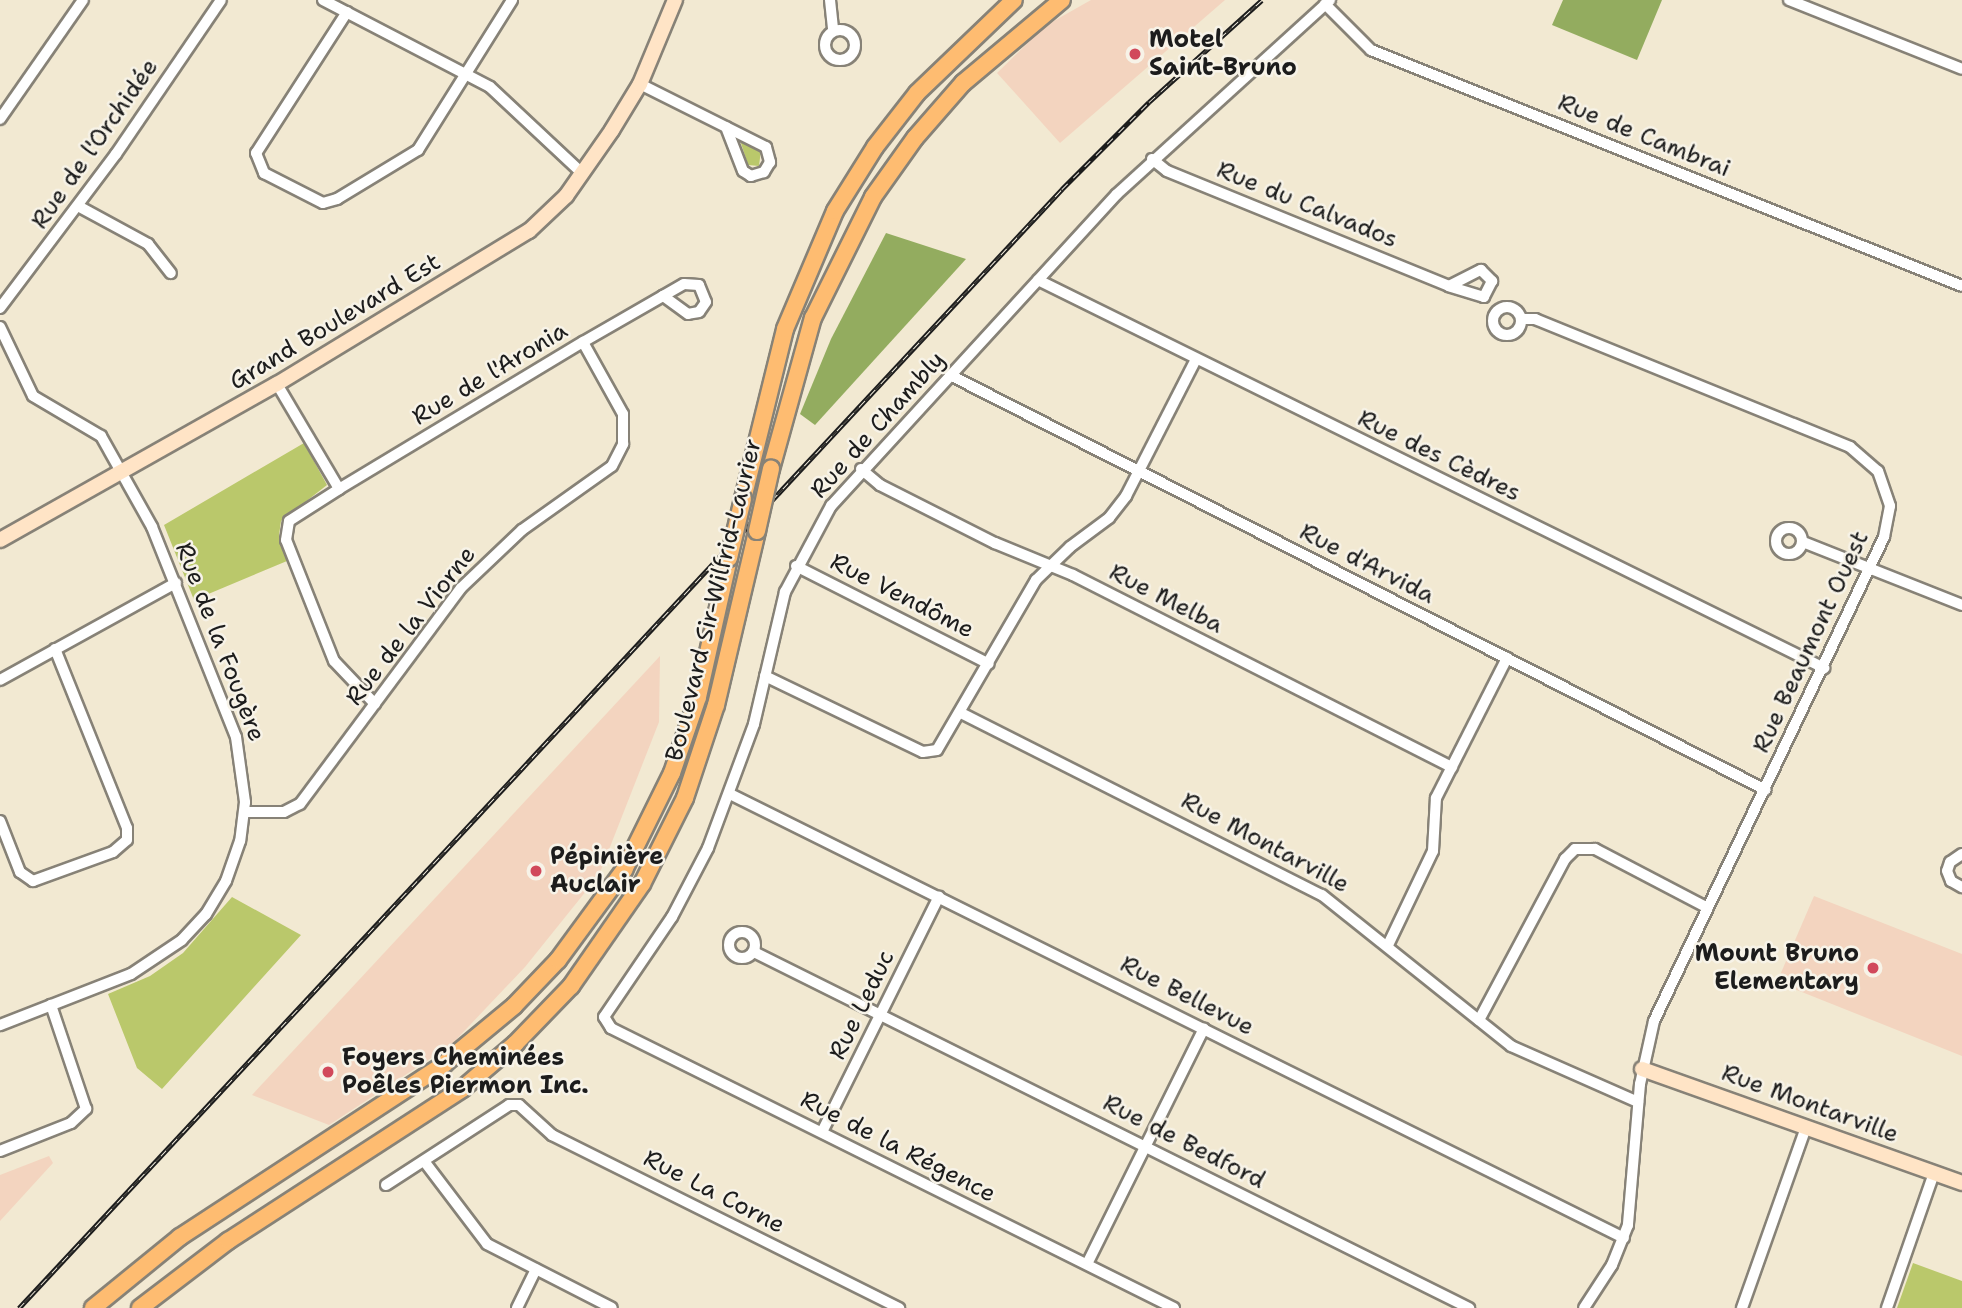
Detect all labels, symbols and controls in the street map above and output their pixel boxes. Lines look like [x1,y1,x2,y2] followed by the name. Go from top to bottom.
[1149,26,1297,82] place label: Motel Saint-Bruno
[1127,46,1143,62] marker: Motel Saint-Bruno
[26,53,164,235] street label: Rue de l'Orchidée
[1554,88,1734,184] street label: Rue de Cambrai
[1212,156,1402,254] street label: Rue du Calvados
[224,248,446,396] street label: Grand Boulevard Est
[407,316,573,432] street label: Rue de l'Aronia
[805,346,951,504] street label: Rue de Chambly
[1353,404,1525,508] street label: Rue des Cèdres
[660,436,768,764] street label: Boulevard Sir-Wilfrid-Laurier
[1295,518,1439,610] street label: Rue d'Arvida
[1747,526,1875,758] street label: Rue Beaumont Ouest
[169,539,271,745] street label: Rue de la Fougère
[340,541,482,711] street label: Rue de la Viorne
[825,547,979,645] street label: Rue Vendôme
[1104,558,1228,640] street label: Rue Melba
[1176,787,1354,899] street label: Rue Montarville
[550,843,664,899] place label: Pépinière Auclair
[528,863,544,879] marker: Pépinière Auclair
[1695,940,1859,996] place label: Mount Bruno Elementary
[823,946,901,1064] street label: Rue Leduc
[1115,950,1259,1042] street label: Rue Bellevue
[1865,960,1881,976] marker: Mount Bruno Elementary
[342,1044,589,1100] place label: Foyers Cheminées Poêles Piermon Inc.
[1718,1059,1902,1149] street label: Rue Montarville
[320,1064,336,1080] marker: Foyers Cheminées Poêles Piermon Inc.
[795,1085,1001,1209] street label: Rue de la Régence
[1098,1089,1270,1195] street label: Rue de Bedford
[639,1144,789,1240] street label: Rue La Corne

